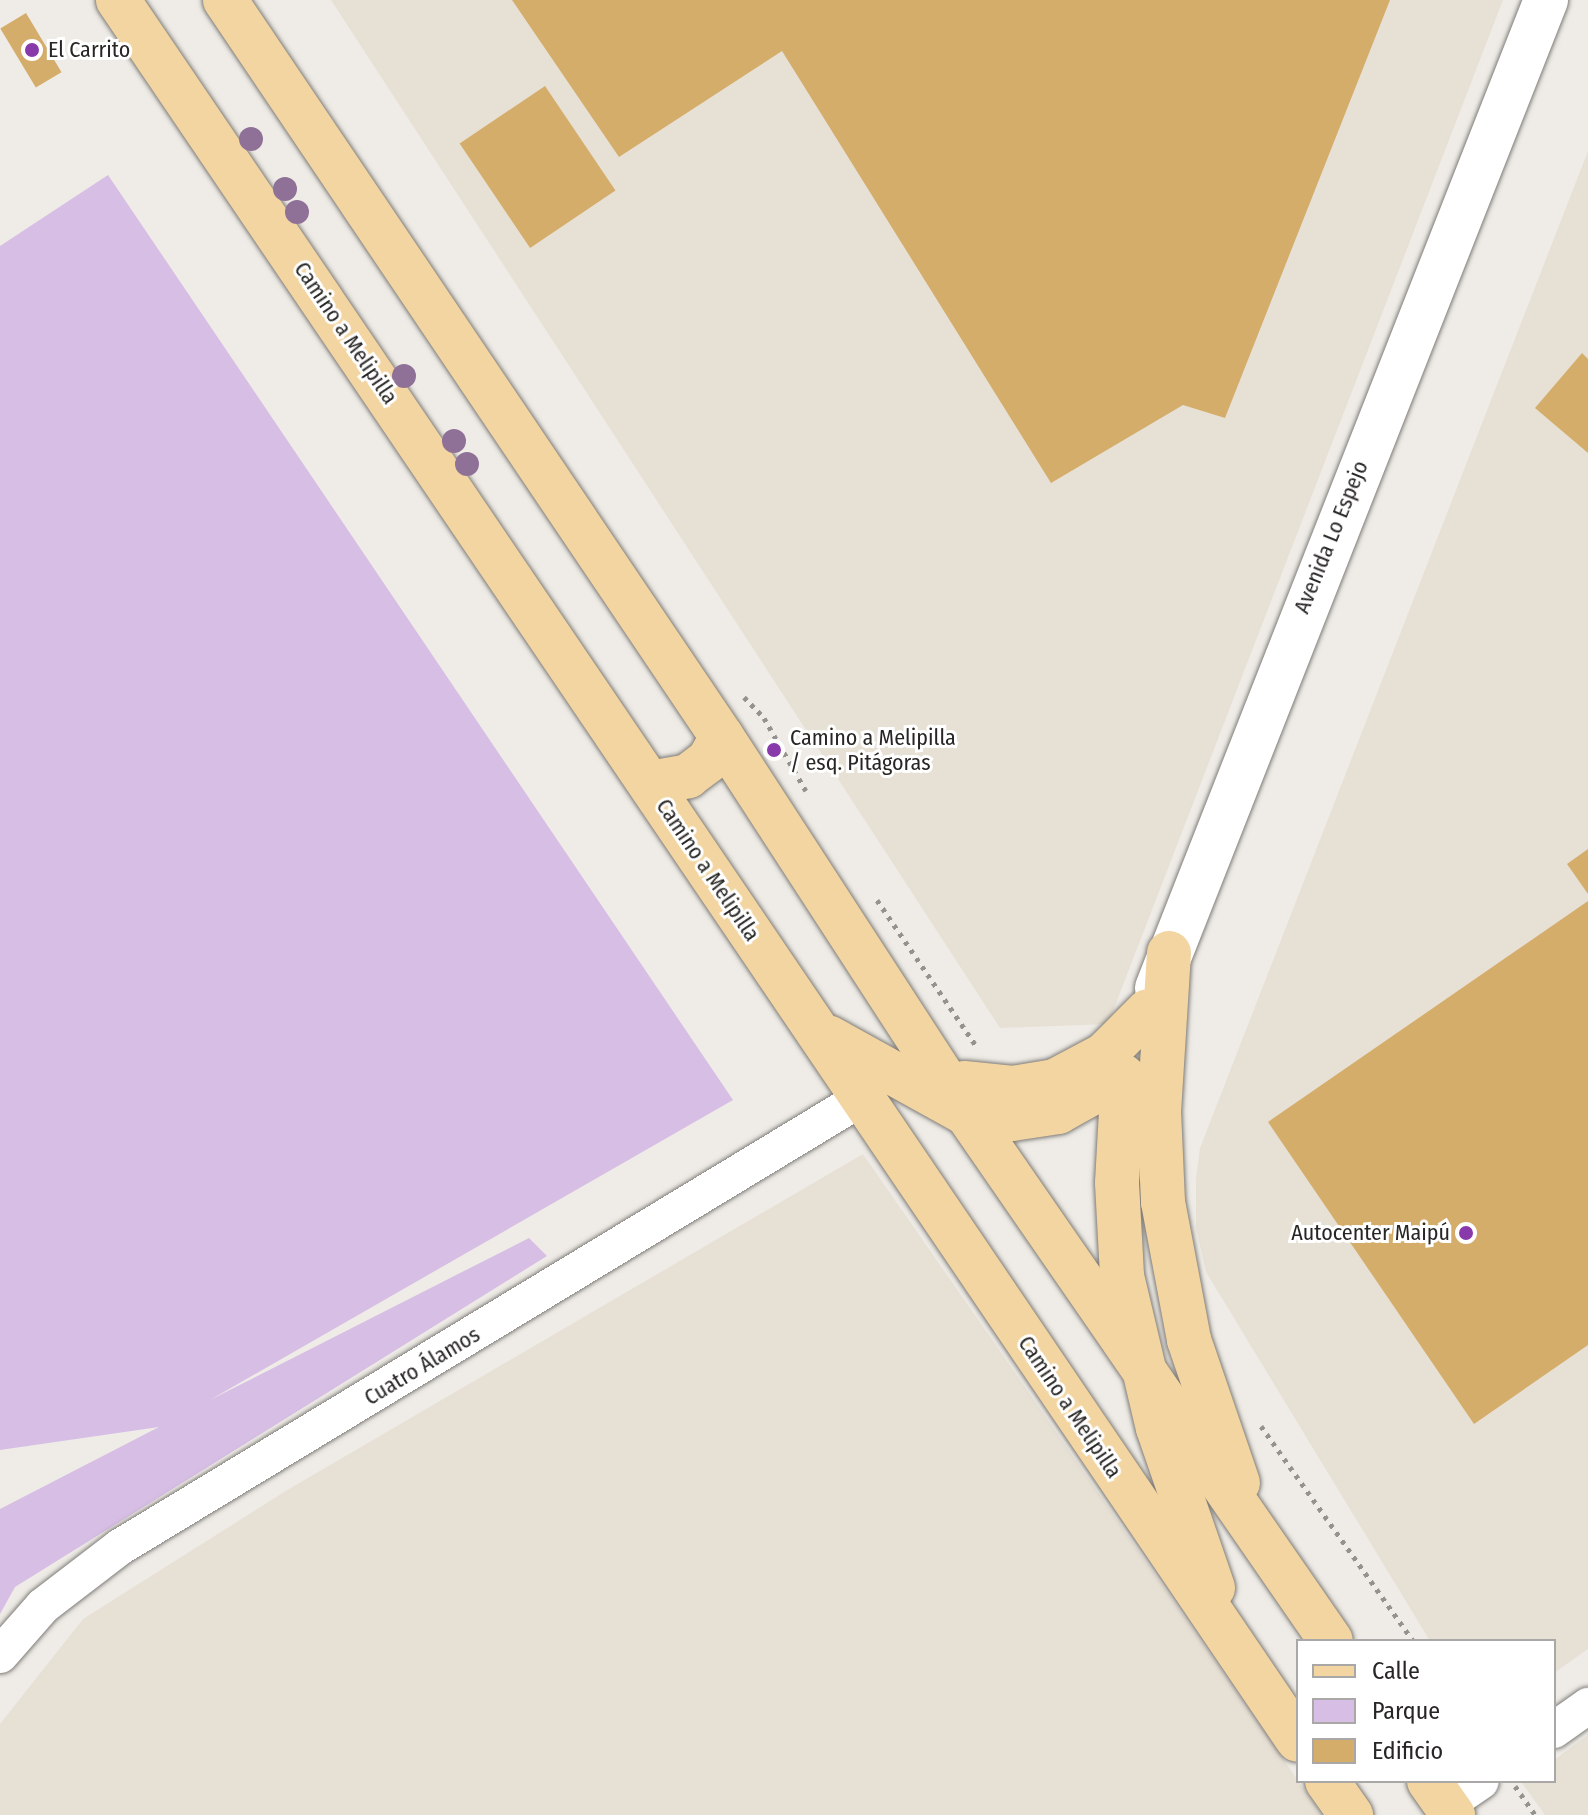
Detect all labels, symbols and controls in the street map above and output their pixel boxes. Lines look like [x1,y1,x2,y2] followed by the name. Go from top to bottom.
[48,37,130,63] place label: El Carrito
[23,41,41,59] marker: El Carrito
[289,257,403,409] street label: Camino a Melipilla
[1288,457,1374,617] street label: Avenida Lo Espejo
[790,724,956,776] place label: Camino a Melipilla / esq. Pitágoras
[765,741,783,759] marker: Camino a Melipilla / esq. Pitágoras
[651,794,765,946] street label: Camino a Melipilla
[1291,1220,1450,1246] place label: Autocenter Maipú
[1457,1224,1475,1242] marker: Autocenter Maipú
[359,1321,485,1411] street label: Cuatro Álamos
[1013,1331,1127,1483] street label: Camino a Melipilla
[1296,1639,1556,1783] legend
[1372,1657,1420,1685] text: Calle
[1372,1697,1440,1725] text: Parque
[1372,1737,1443,1765] text: Edificio

